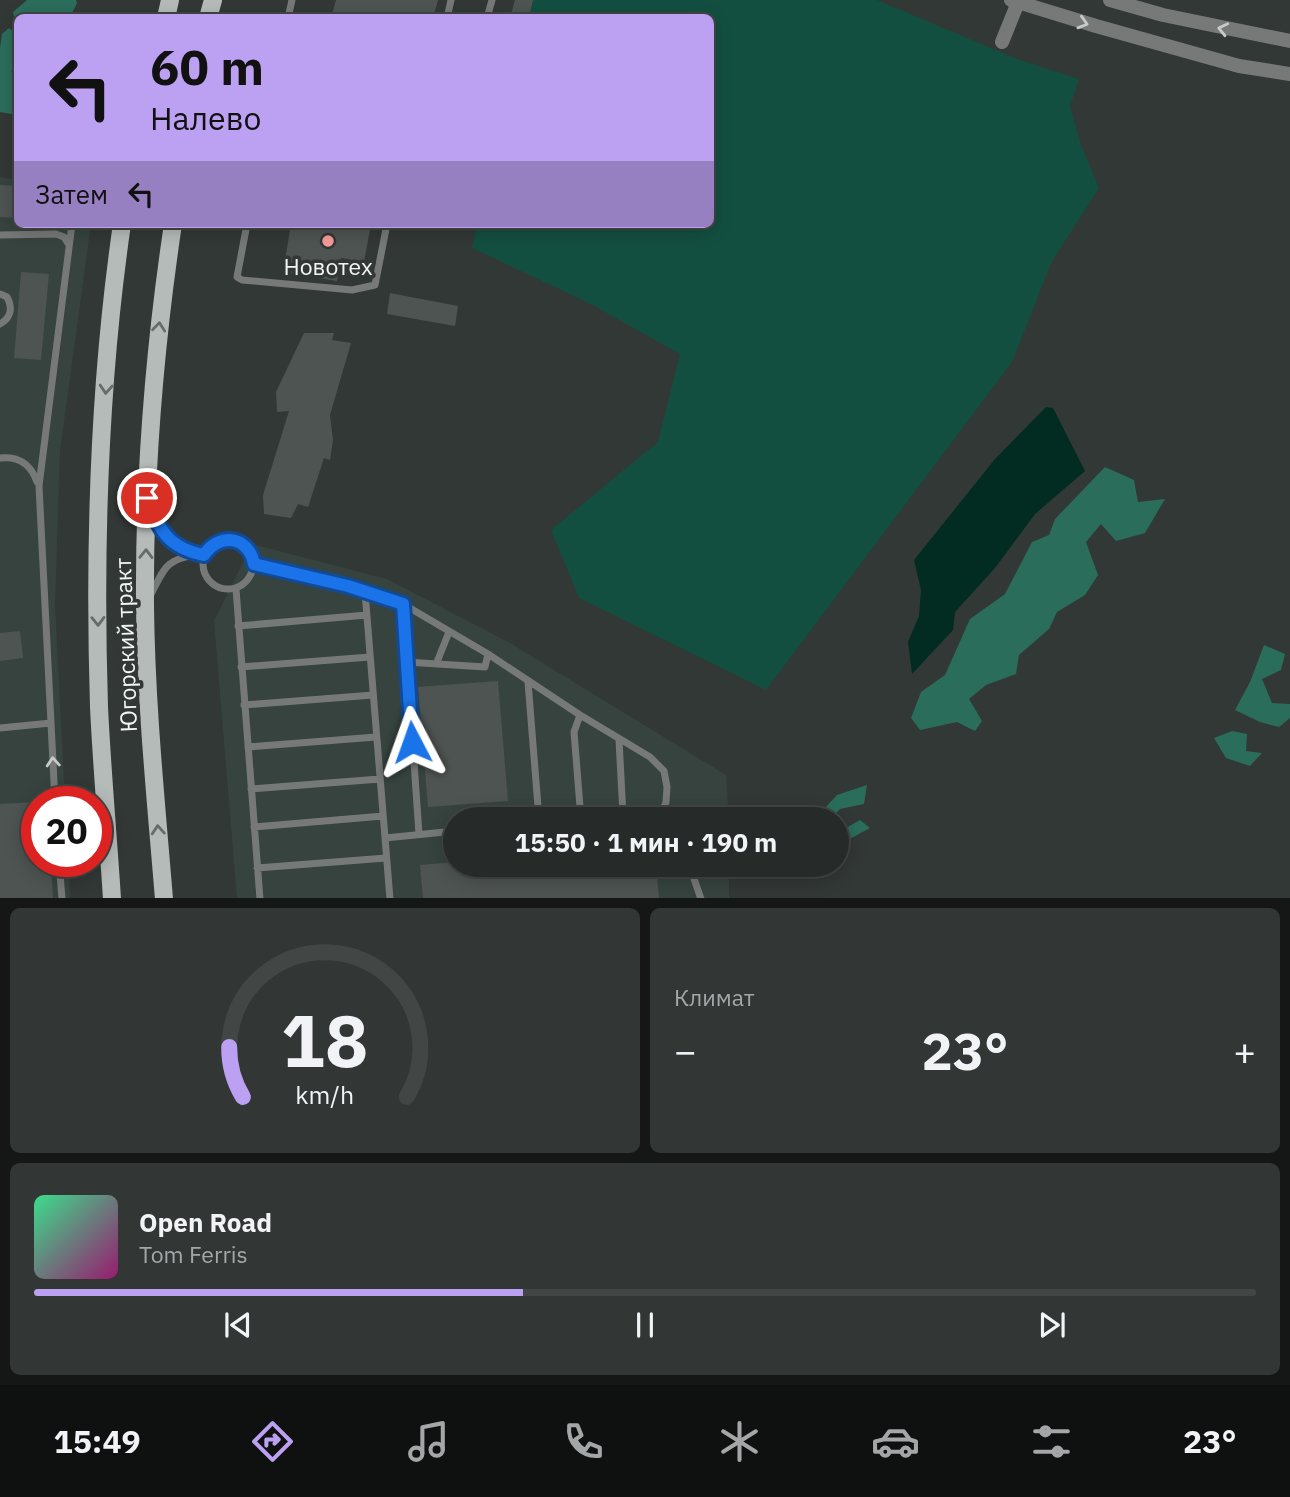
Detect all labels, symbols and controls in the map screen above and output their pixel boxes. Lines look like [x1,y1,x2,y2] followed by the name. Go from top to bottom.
[1077,14,1089,29] one-way arrow
[1217,22,1229,37] one-way arrow
[150,35,264,98] text: 60 m
[35,42,126,133] icon: left
[150,97,261,139] text: Налево
[122,175,160,213] icon: left
[35,177,108,211] text: Затем
[320,233,336,249] marker: Новотех
[283,251,373,281] place label: Новотех
[151,322,166,333] one-way arrow
[99,384,114,395] one-way arrow
[117,468,177,528] pin
[128,479,166,517] icon: arrive
[138,549,154,559] one-way arrow
[107,557,143,733] street label: Югорский тракт
[90,616,106,626] one-way arrow
[375,705,449,779] position arrow
[46,756,61,767] one-way arrow
[21,786,112,877] speed limit sign: 20
[151,825,166,836] one-way arrow
[515,825,777,859] text: 15:50 · 1 мин · 190 m
[674,982,755,1012] text: Климат
[281,992,369,1087] text: 18
[922,1017,1008,1084] text: 23°
[674,1026,697,1075] text: −
[1233,1026,1256,1075] text: +
[296,1077,354,1110] text: km/h
[139,1205,272,1239] text: Open Road
[139,1239,248,1269] text: Tom Ferris
[219,1306,257,1344] icon: previous
[626,1306,664,1344] icon: pause
[1033,1306,1071,1344] icon: next
[248,1417,297,1466] icon: directions
[404,1417,453,1466] icon: music
[559,1417,608,1466] icon: phone
[715,1417,764,1466] icon: climate
[871,1417,920,1466] icon: car
[1027,1417,1076,1466] icon: filters
[53,1420,141,1462] text: 15:49
[1183,1420,1237,1462] text: 23°

